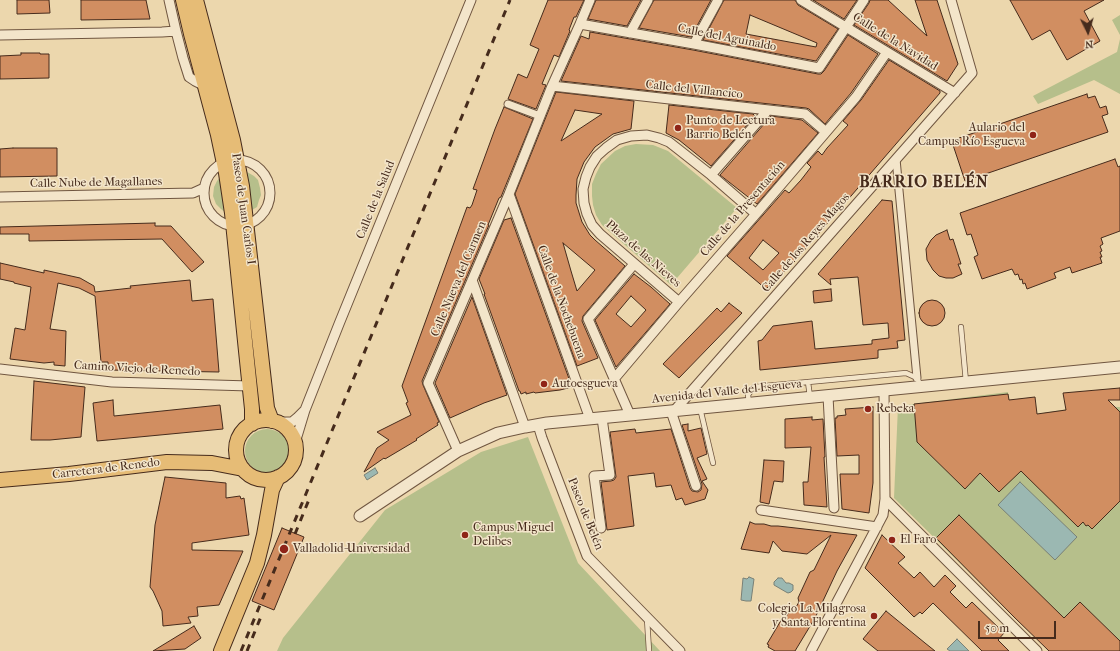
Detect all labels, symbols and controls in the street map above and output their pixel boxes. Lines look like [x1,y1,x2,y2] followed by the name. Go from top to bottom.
[850,10,940,74] street label: Calle de la Navidad
[1068,12,1108,52] north arrow
[676,21,778,55] street label: Calle del Aguinaldo
[1084,38,1094,51] text: N
[645,78,743,102] street label: Calle del Villancico
[686,114,775,142] place label: Punto de Lectura Barrio Belén
[918,121,1025,149] place label: Aulario del Campus Río Esgueva
[673,123,683,133] marker: Punto de Lectura Barrio Belén
[1028,130,1038,140] marker: Aulario del Campus Río Esgueva
[228,152,258,266] street label: Paseo de Juan Carlos I
[697,158,789,260] street label: Calle de la Presentación
[354,159,398,241] street label: Calle de la Salud
[859,173,989,193] district label: BARRIO BELÉN
[30,175,162,191] street label: Calle Nube de Magallanes
[759,190,853,296] street label: Calle de los Reyes Magos
[602,217,684,291] street label: Plaza de las Nieves
[428,219,490,339] street label: Calle Nueva del Carmen
[534,243,588,361] street label: Calle de la Nochebuena
[73,358,201,380] street label: Camino Viejo de Renedo
[552,377,618,391] place label: Autoesgueva
[651,377,803,407] street label: Avenida del Valle del Esgueva
[539,379,549,389] marker: Autoesgueva
[876,402,914,416] place label: Rebeka
[863,404,873,414] marker: Rebeka
[51,455,161,483] street label: Carretera de Renedo
[564,476,606,552] street label: Paseo de Belén
[473,521,554,549] place label: Campus Miguel Delibes
[460,530,470,540] marker: Campus Miguel Delibes
[900,533,936,547] place label: El Faro
[887,535,897,545] marker: El Faro
[293,542,410,556] place label: Valladolid-Universidad
[278,543,290,555] marker: Valladolid-Universidad
[758,602,866,630] place label: Colegio La Milagrosa y Santa Florentina
[869,611,879,621] marker: Colegio La Milagrosa y Santa Florentina
[980,613,1058,639] scale bar
[985,621,1009,635] text: 50 m

